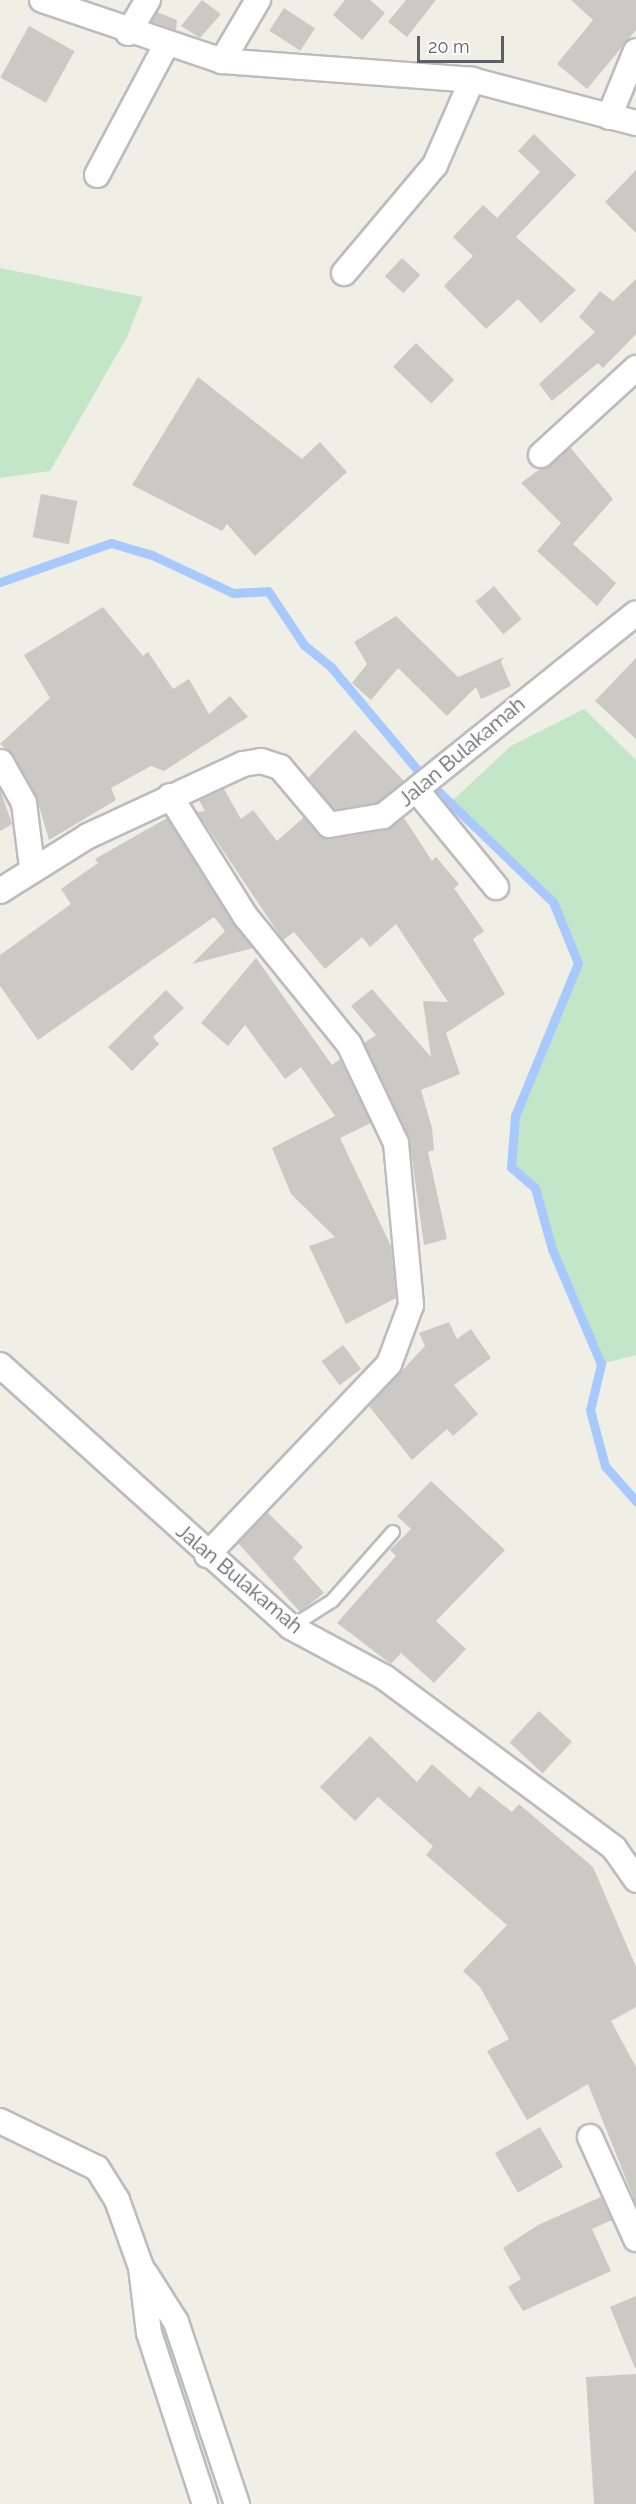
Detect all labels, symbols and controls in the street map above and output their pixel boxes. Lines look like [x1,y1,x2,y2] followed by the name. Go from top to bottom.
[420,24,507,62] scale bar
[428,36,470,57] text: 20 m
[394,692,530,812] street label: Jalan Bulakamah
[171,1519,307,1639] street label: Jalan Bulakamah

